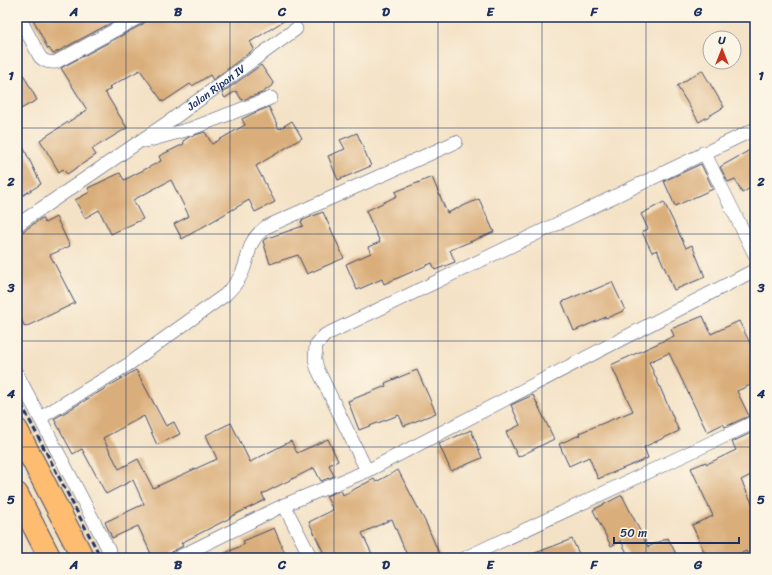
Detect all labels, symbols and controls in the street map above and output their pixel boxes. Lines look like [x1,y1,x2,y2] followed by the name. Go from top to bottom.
[69,0,78,23] text: A
[174,0,183,23] text: B
[277,0,287,23] text: C
[382,0,390,23] text: D
[486,0,495,23] text: E
[589,0,598,23] text: F
[693,0,703,23] text: G
[702,30,742,70] north arrow
[718,31,726,50] text: U
[182,59,250,116] street label: Jalan Ripan IV
[8,64,14,87] text: 1
[758,64,764,87] text: 1
[6,170,15,193] text: 2
[756,170,765,193] text: 2
[6,276,15,299] text: 3
[756,276,765,299] text: 3
[6,382,16,405] text: 4
[756,382,766,405] text: 4
[7,488,15,511] text: 5
[757,488,765,511] text: 5
[614,519,739,545] scale bar
[620,522,647,544] text: 50 m
[69,553,78,575] text: A
[174,553,183,575] text: B
[277,553,287,575] text: C
[382,553,390,575] text: D
[486,553,495,575] text: E
[589,553,598,575] text: F
[693,553,703,575] text: G

